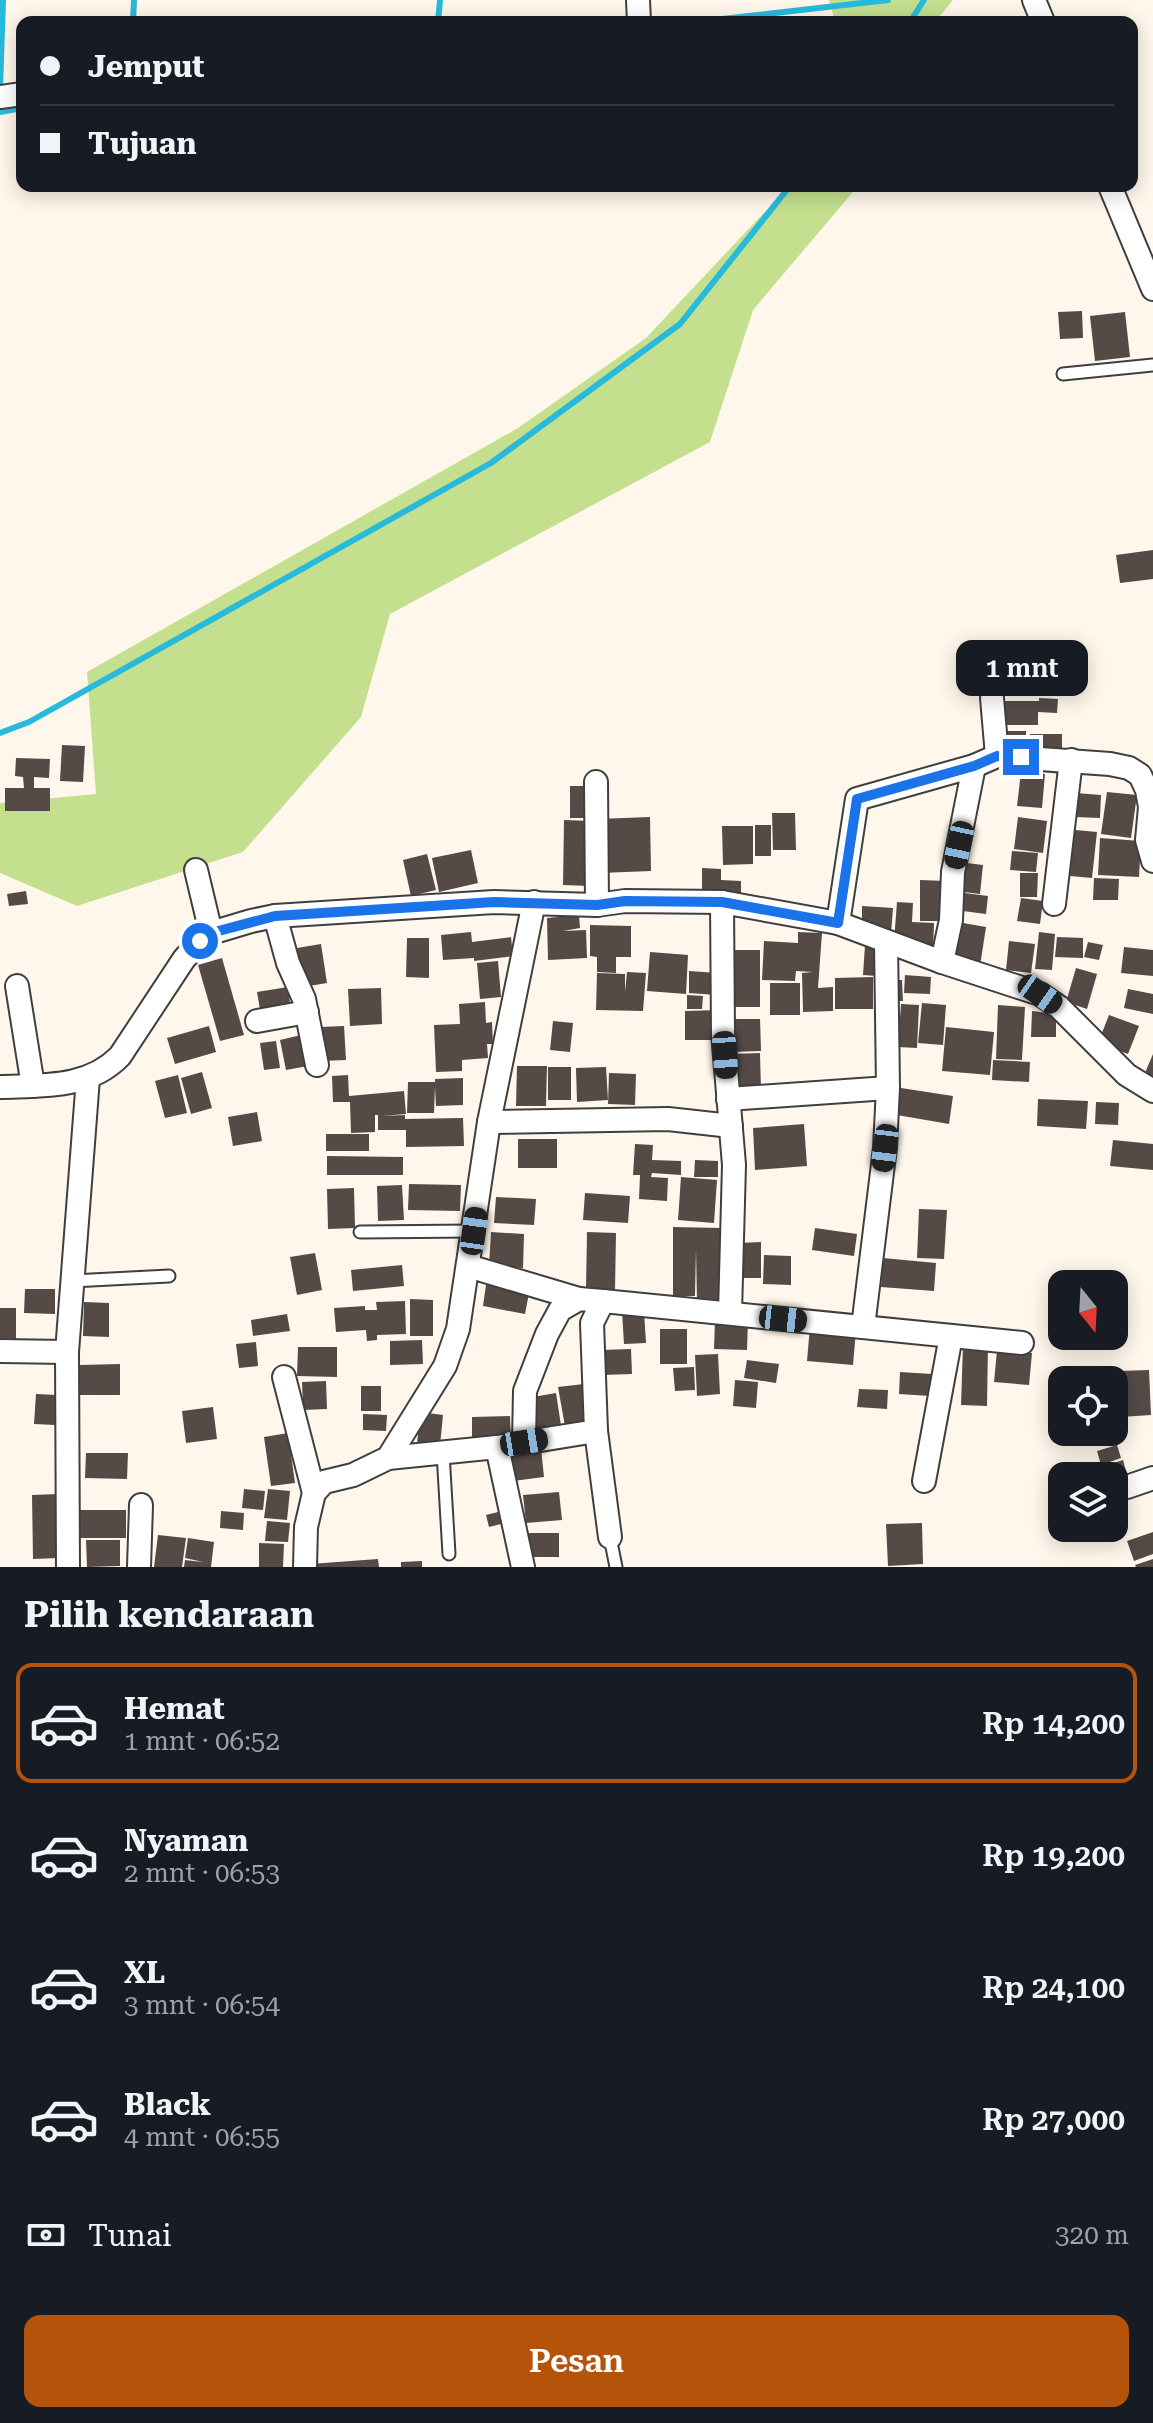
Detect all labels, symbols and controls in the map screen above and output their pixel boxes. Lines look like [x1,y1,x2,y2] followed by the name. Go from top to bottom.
[88,49,204,84] text: Jemput
[88,126,197,161] text: Tujuan
[955,641,1087,697] callout: 1 mnt
[985,653,1059,683] text: 1 mnt
[1003,739,1039,775] route end
[942,819,976,871] car
[182,923,218,959] route start
[1013,970,1067,1018] car
[711,1030,739,1080] car
[870,1123,900,1173] car
[459,1206,489,1256] car
[1048,1270,1128,1350] north arrow
[1048,1270,1128,1542] map controls
[758,1305,808,1333] car
[1048,1366,1128,1446] button: locate
[498,1426,550,1458] car
[1048,1462,1128,1542] button: layers
[24,1594,314,1636] text: Pilih kendaraan
[28,1687,100,1759] icon: car
[124,1691,225,1726] text: Hemat
[982,1706,1125,1741] text: Rp 14,200
[124,1726,280,1756] text: 1 mnt · 06:52
[28,1819,100,1891] icon: car
[124,1823,249,1858] text: Nyaman
[982,1838,1125,1873] text: Rp 19,200
[124,1858,280,1888] text: 2 mnt · 06:53
[28,1951,100,2023] icon: car
[124,1955,165,1990] text: XL
[982,1970,1125,2005] text: Rp 24,100
[124,1990,280,2020] text: 3 mnt · 06:54
[28,2083,100,2155] icon: car
[124,2087,211,2122] text: Black
[982,2102,1125,2137] text: Rp 27,000
[124,2122,280,2152] text: 4 mnt · 06:55
[24,2213,68,2257] icon: cash
[88,2218,172,2253] text: Tunai
[1055,2220,1129,2250] text: 320 m
[24,2315,1129,2407] button: Pesan

